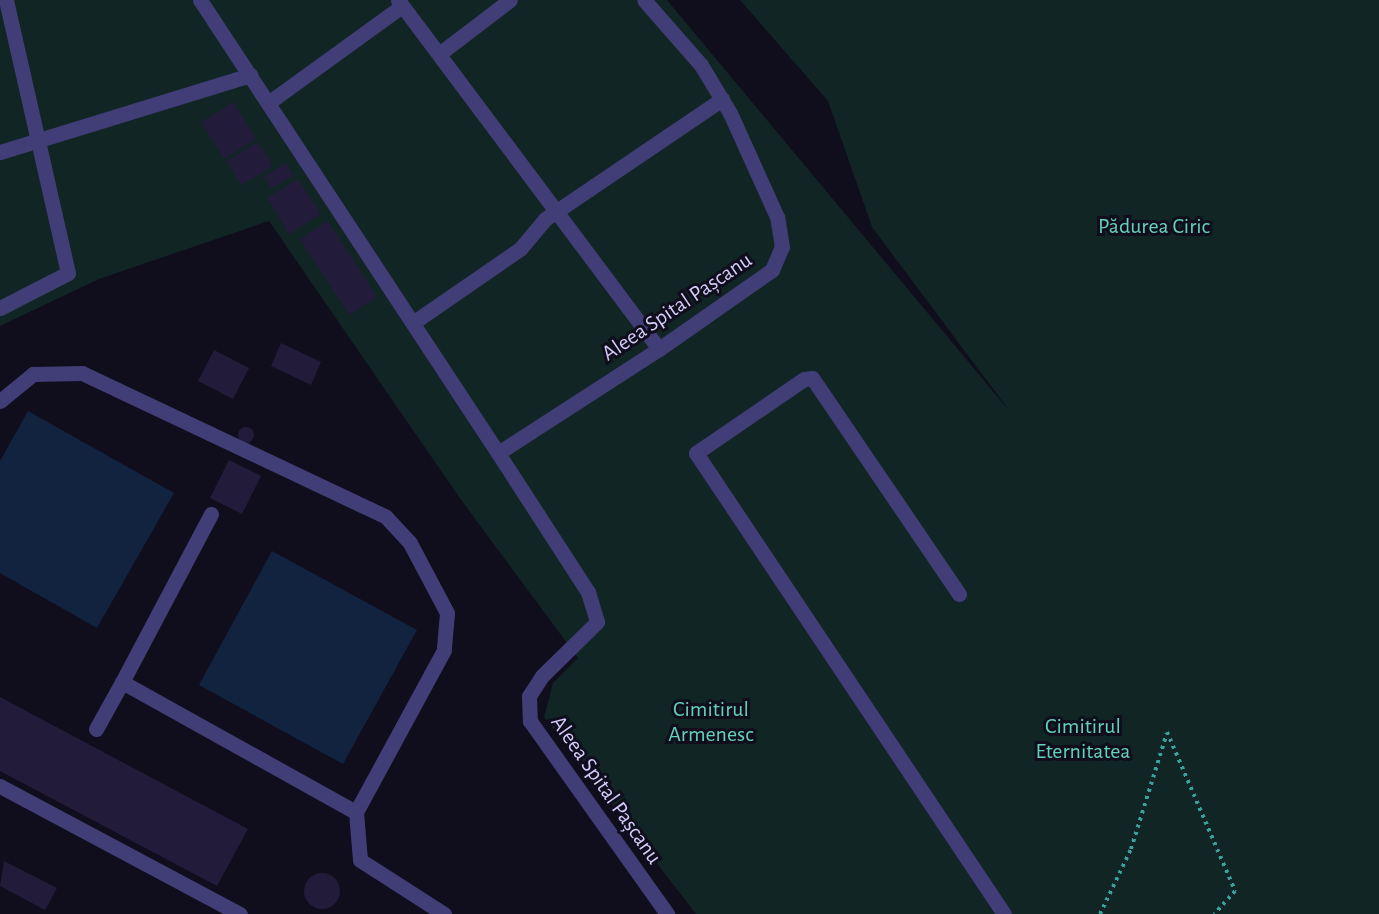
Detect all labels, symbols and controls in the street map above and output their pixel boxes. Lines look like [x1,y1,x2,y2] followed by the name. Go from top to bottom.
[1098,214,1210,240] park label: Pădurea Ciric
[597,247,757,367] street label: Aleea Spital Pașcanu
[668,696,754,748] park label: Cimitirul Armenesc
[545,711,667,869] street label: Aleea Spital Pașcanu
[1036,713,1130,764] park label: Cimitirul Eternitatea

